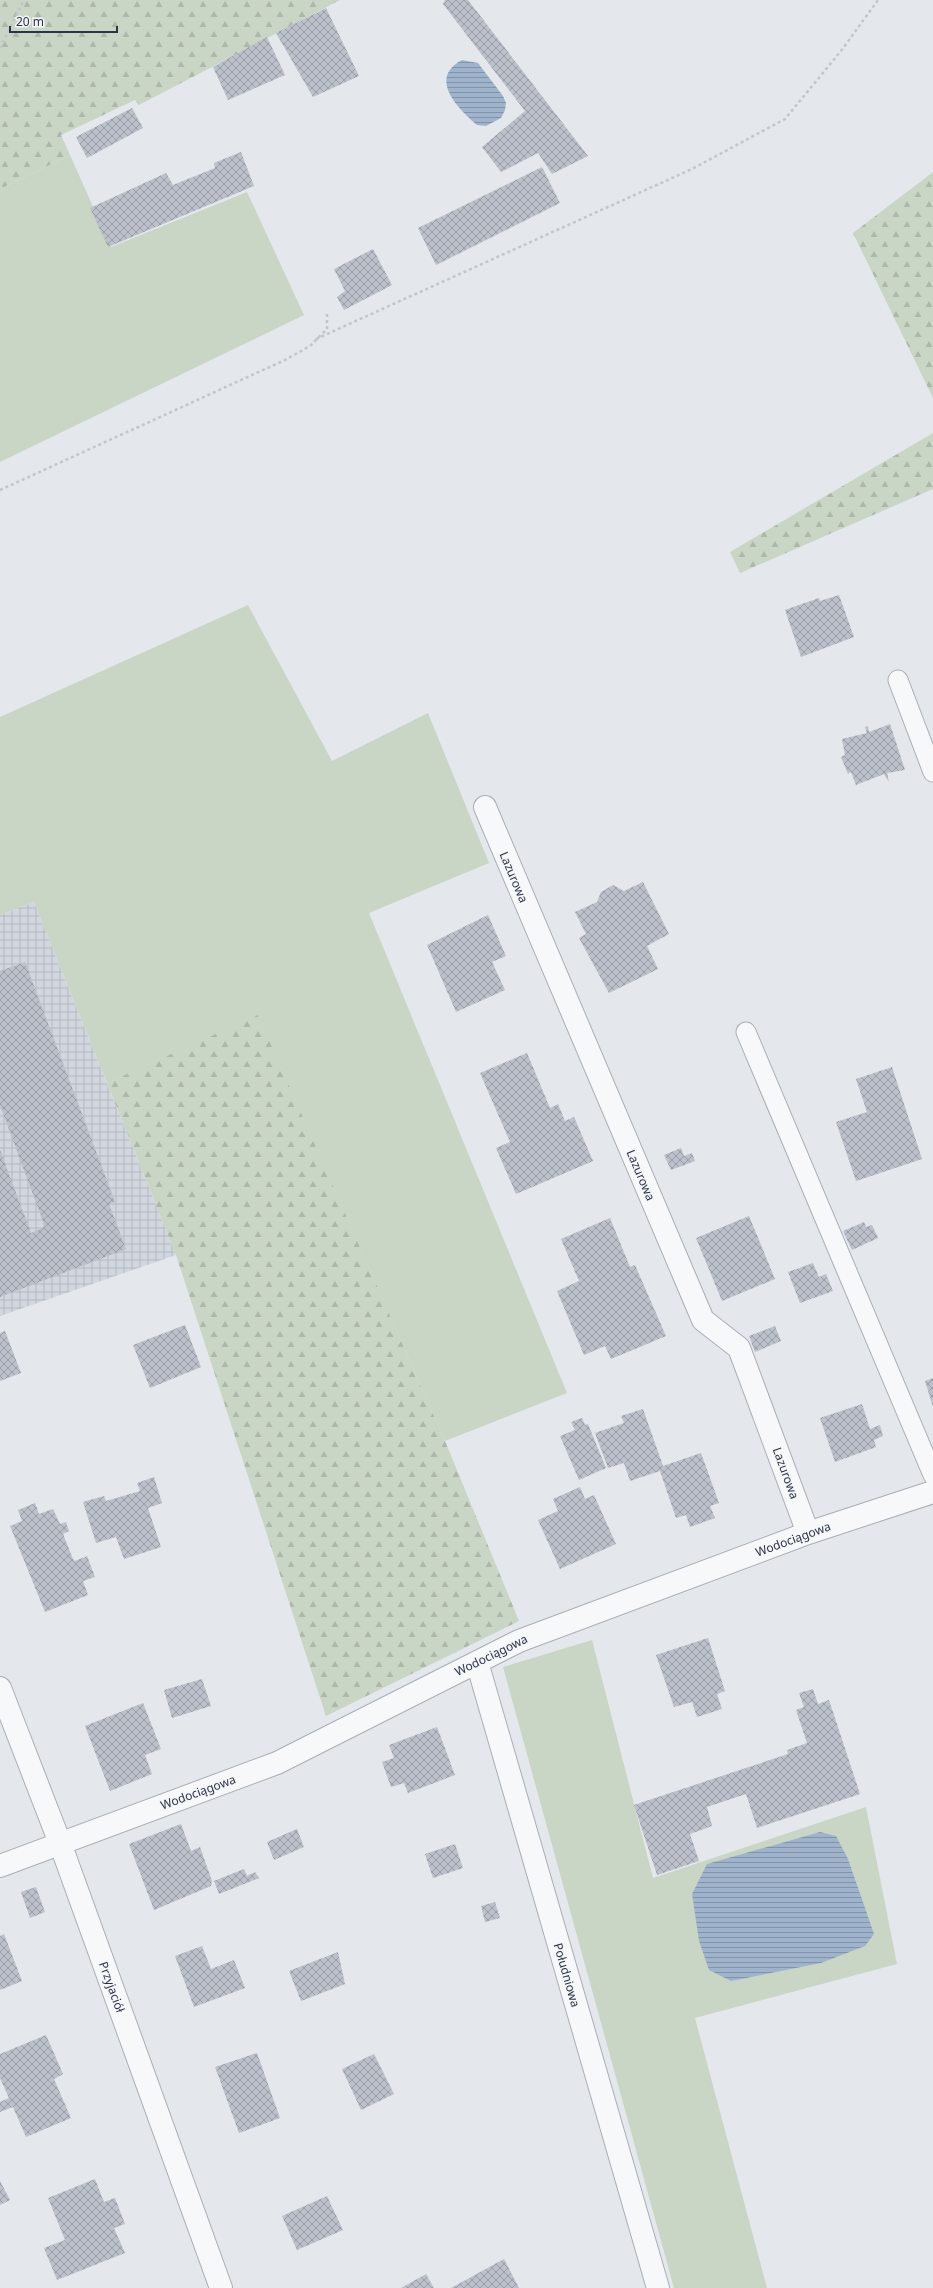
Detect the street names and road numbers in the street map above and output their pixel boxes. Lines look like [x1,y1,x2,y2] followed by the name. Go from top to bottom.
[496,849,532,905] street label: Lazurowa
[623,1147,659,1203] street label: Lazurowa
[769,1445,803,1501] street label: Lazurowa
[753,1518,833,1560] street label: Wodociągowa
[452,1630,530,1680] street label: Wodociągowa
[158,1771,238,1813] street label: Wodociągowa
[550,1941,584,2009] street label: Południowa
[95,1959,129,2016] street label: Przyjaciół

